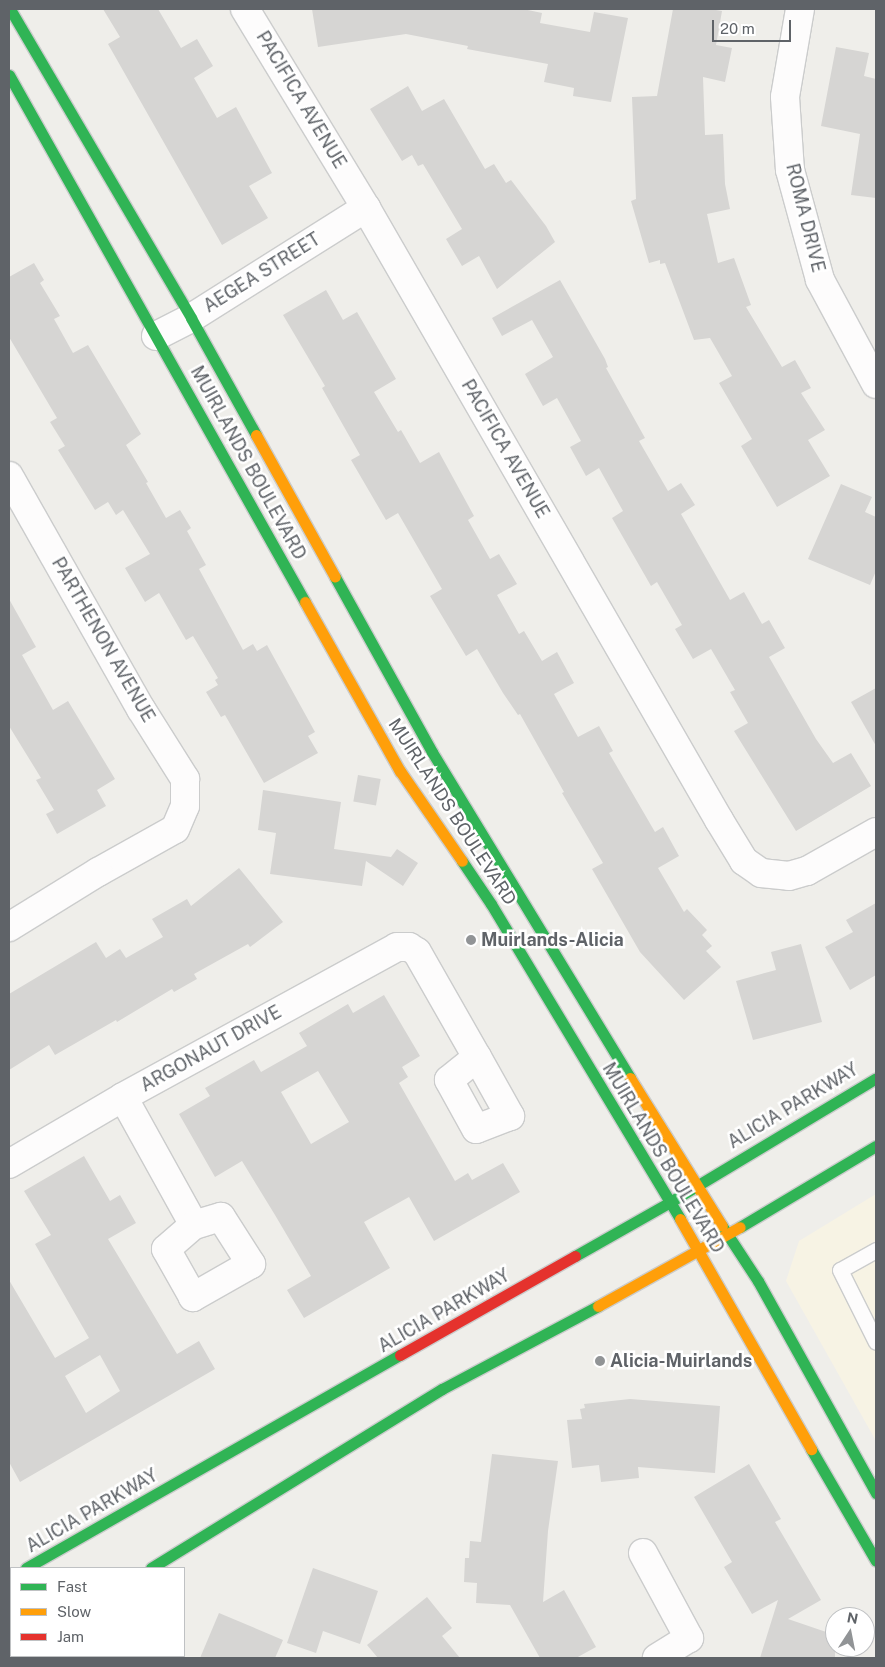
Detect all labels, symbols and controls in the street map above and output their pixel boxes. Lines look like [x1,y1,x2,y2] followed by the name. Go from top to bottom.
[715,10,794,42] scale bar
[720,20,755,37] text: 20 m
[251,27,351,173] street label: PACIFICA AVENUE
[781,161,829,275] street label: ROMA DRIVE
[200,228,324,318] street label: AEGEA STREET
[186,362,310,564] street label: MUIRLANDS BOULEVARD
[457,376,553,522] street label: PACIFICA AVENUE
[47,554,159,726] street label: PARTHENON AVENUE
[384,715,520,909] street label: MUIRLANDS BOULEVARD
[481,929,624,951] place label: Muirlands-Alicia
[465,934,477,946] marker: Muirlands-Alicia
[137,1001,285,1097] street label: ARGONAUT DRIVE
[598,1059,728,1257] street label: MUIRLANDS BOULEVARD
[724,1059,862,1153] street label: ALICIA PARKWAY
[374,1265,514,1357] street label: ALICIA PARKWAY
[610,1350,752,1372] place label: Alicia-Muirlands
[594,1355,606,1367] marker: Alicia-Muirlands
[22,1465,162,1557] street label: ALICIA PARKWAY
[10,1567,185,1657] legend
[57,1578,87,1595] text: Fast
[57,1603,91,1620] text: Slow
[825,1607,875,1657] north arrow
[846,1609,860,1627] text: N
[57,1628,84,1645] text: Jam

